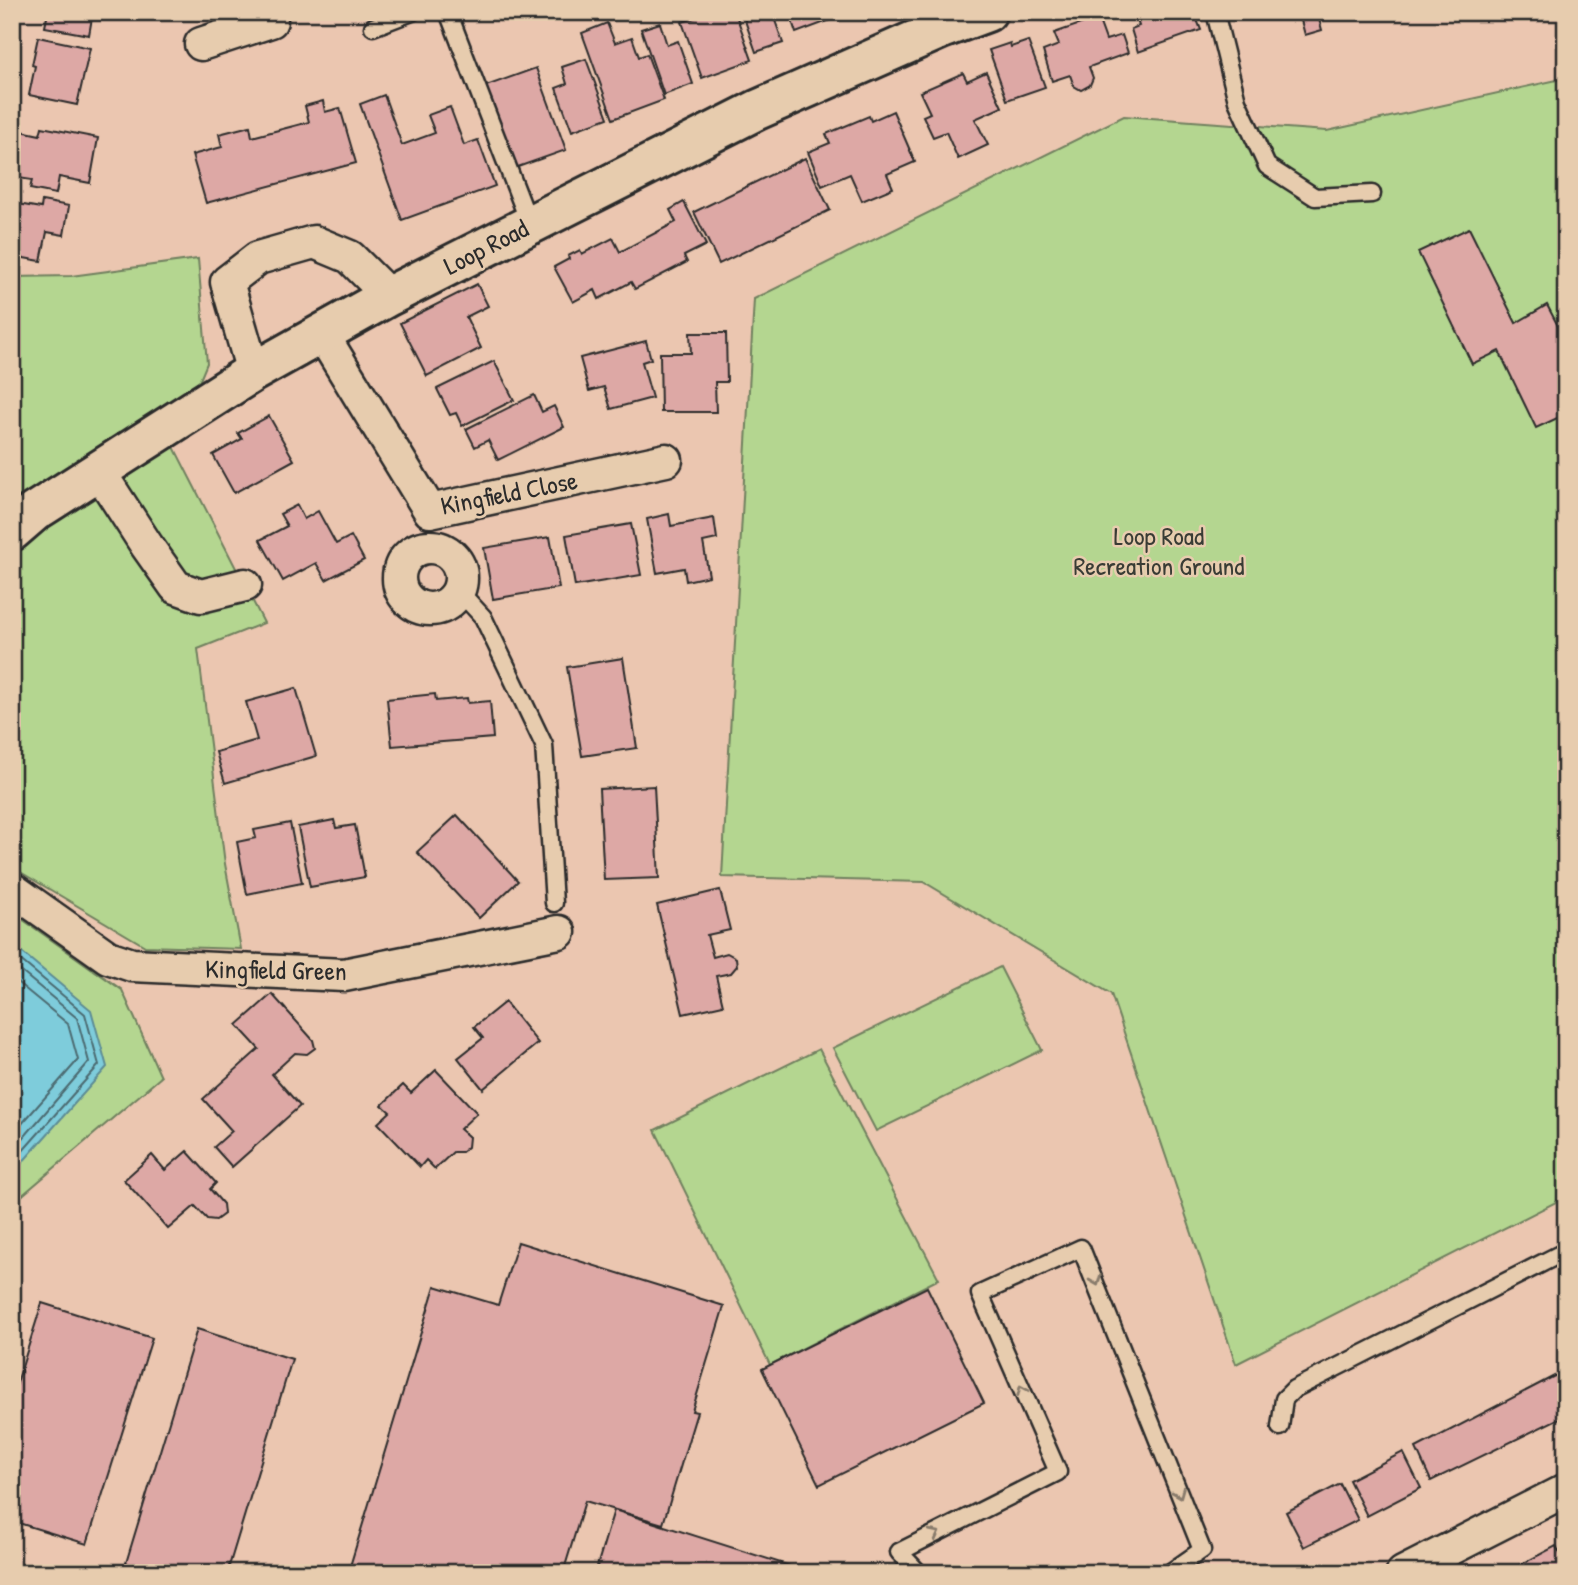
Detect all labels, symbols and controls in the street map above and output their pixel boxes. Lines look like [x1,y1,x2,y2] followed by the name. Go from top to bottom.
[438,210,534,283] street label: Loop Road
[438,462,580,523] street label: Kingfield Close
[1073,518,1245,583] park label: Loop Road Recreation Ground
[205,951,347,988] street label: Kingfield Green
[1087,1274,1101,1286] one-way arrow
[1016,1385,1030,1397] one-way arrow
[1171,1486,1185,1498] one-way arrow
[928,1528,940,1542] one-way arrow

